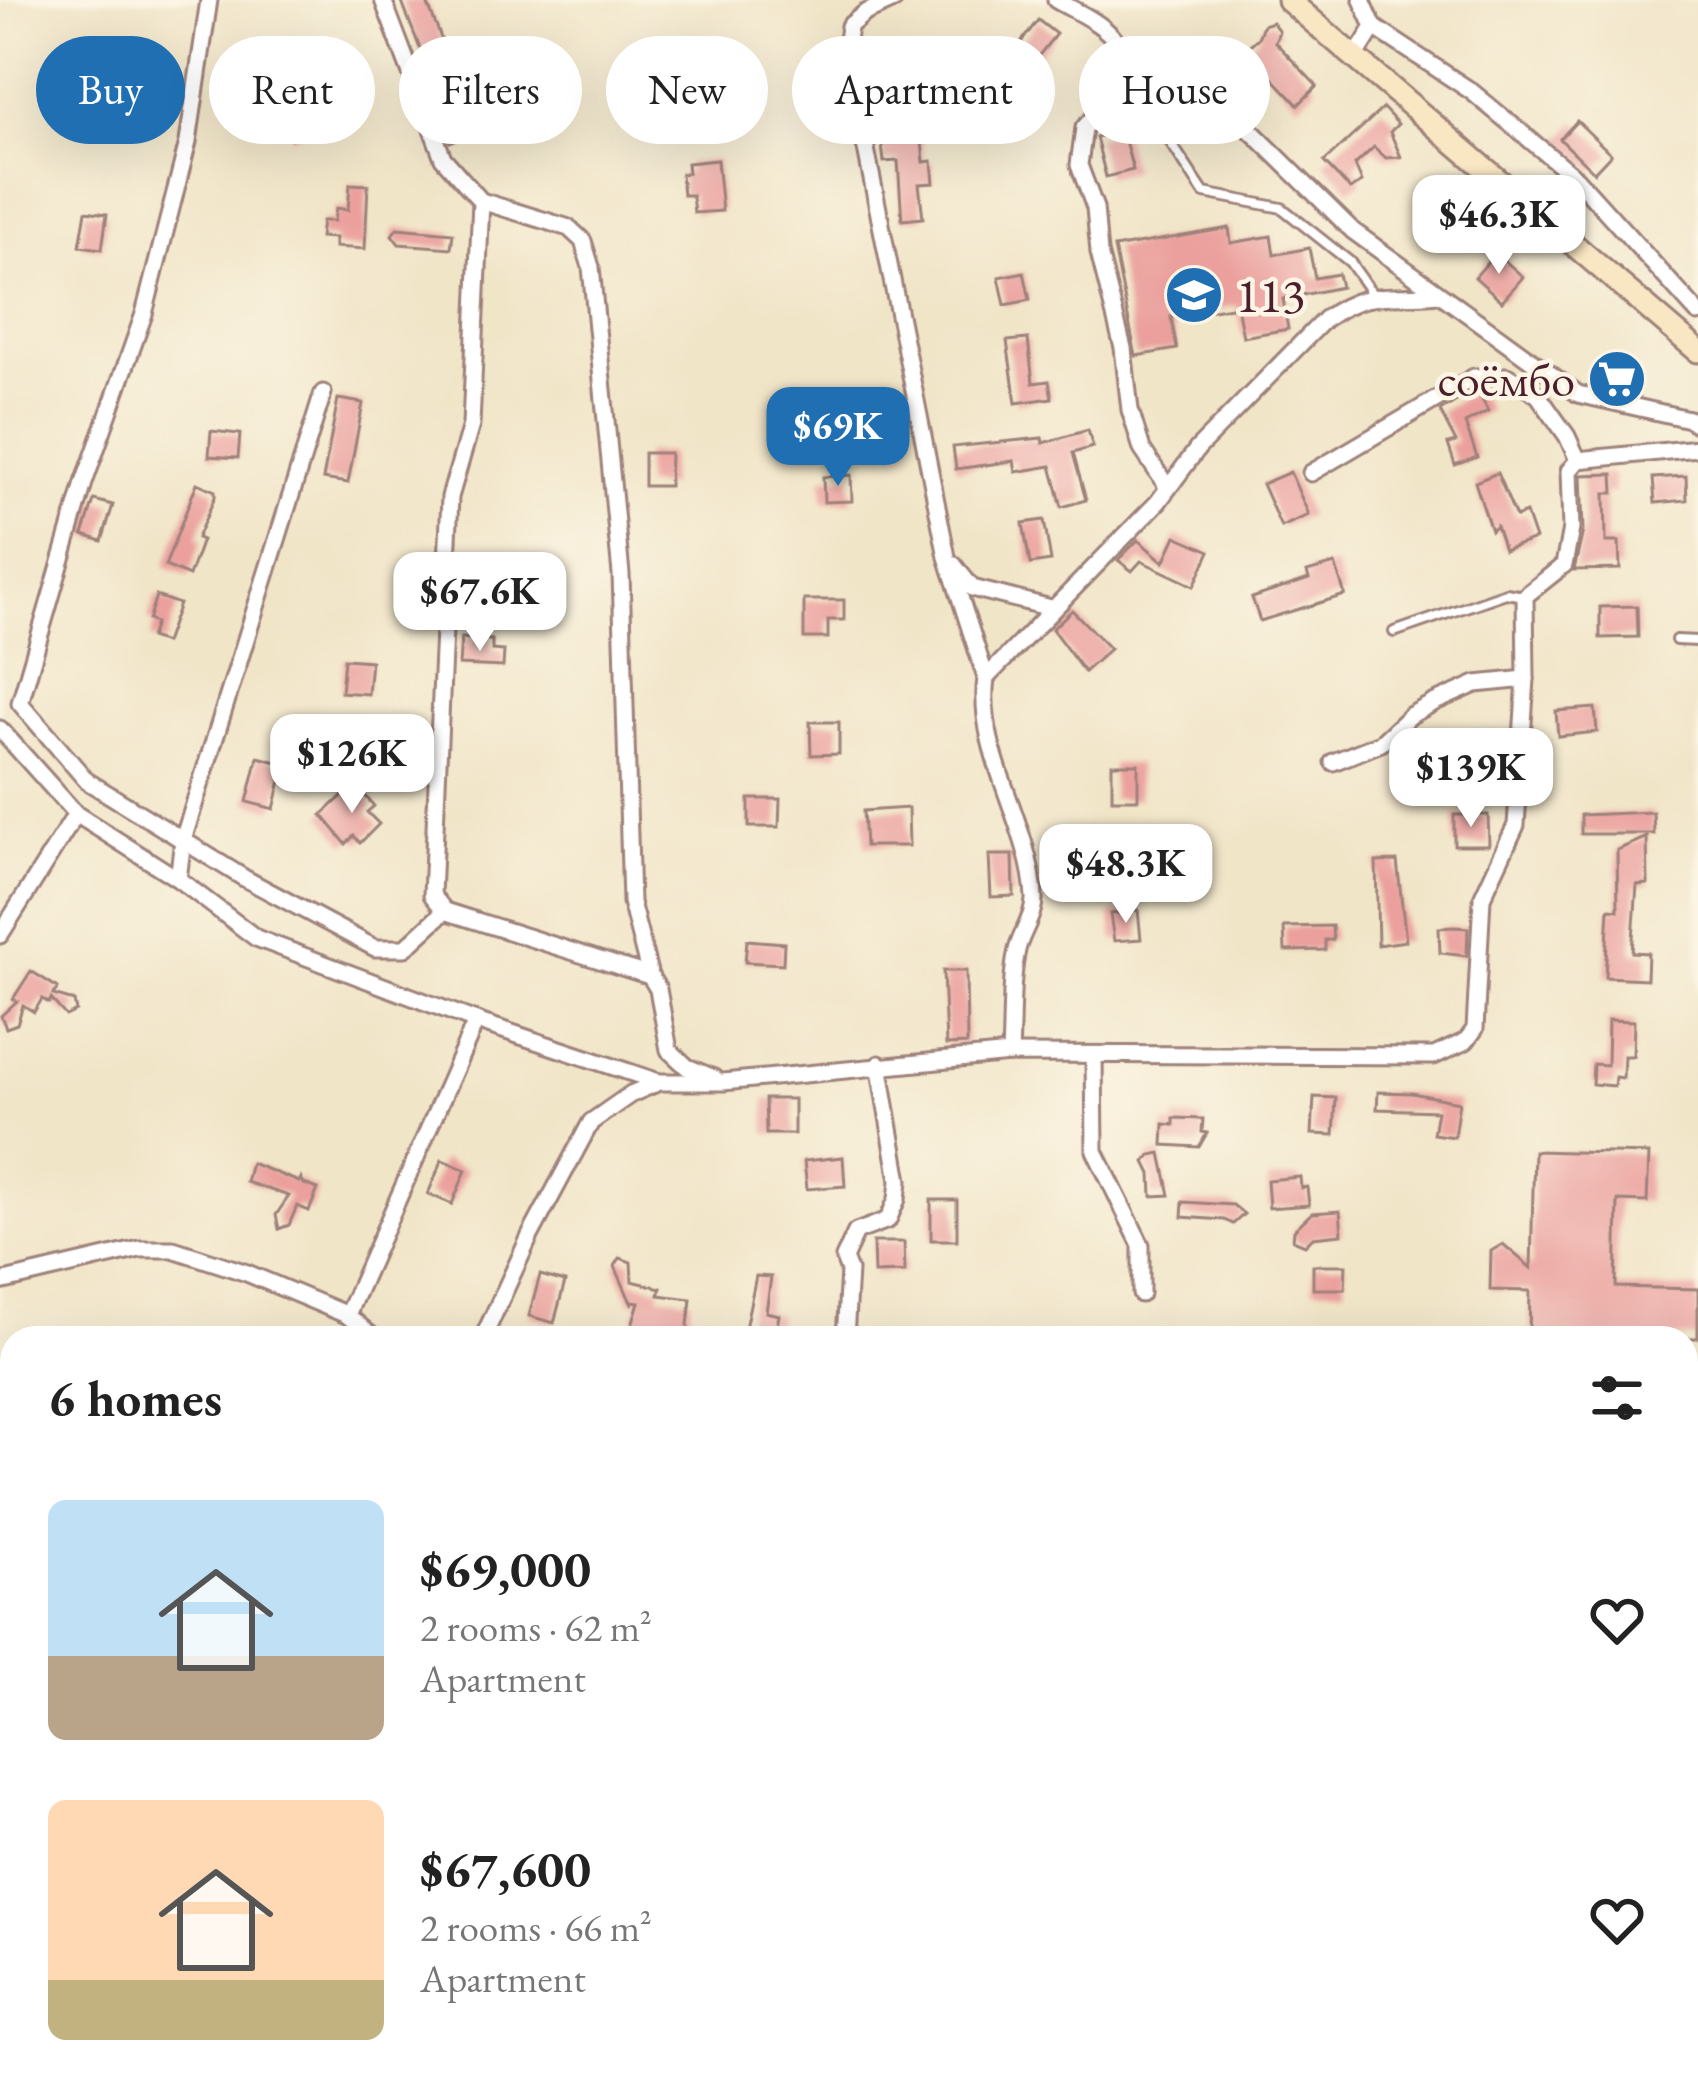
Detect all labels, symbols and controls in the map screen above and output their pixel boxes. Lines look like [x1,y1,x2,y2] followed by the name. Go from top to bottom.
[36,36,185,144] chip: Buy
[209,36,375,144] chip: Rent
[399,36,582,144] chip: Filters
[606,36,768,144] chip: New
[792,36,1055,144] chip: Apartment
[1079,36,1270,144] chip: House
[1401,175,1597,277] pin: $46.3K
[1439,188,1559,239] text: $46.3K
[1163,264,1225,326] school or university icon: 113
[1236,264,1305,326] place label: 113
[1437,348,1575,410] place label: соёмбо
[1586,348,1648,410] supermarket icon: соёмбо
[767,387,909,489] pin: $69K
[794,400,883,451] text: $69K
[382,552,578,654] pin: $67.6K
[420,565,540,616] text: $67.6K
[268,714,436,816] pin: $126K
[297,727,407,778] text: $126K
[1387,728,1555,830] pin: $139K
[1416,741,1526,792] text: $139K
[1028,824,1224,926] pin: $48.3K
[1066,837,1186,888] text: $48.3K
[48,1365,222,1431] text: 6 homes
[1584,1365,1650,1431] icon: filters
[420,1536,591,1602] text: $69,000
[144,1548,288,1692] icon: home
[1584,1587,1650,1653] icon: heart
[420,1602,652,1653] text: 2 rooms · 62 m²
[420,1653,586,1704] text: Apartment
[420,1836,591,1902] text: $67,600
[144,1848,288,1992] icon: home
[1584,1887,1650,1953] icon: heart
[420,1902,652,1953] text: 2 rooms · 66 m²
[420,1953,586,2004] text: Apartment

